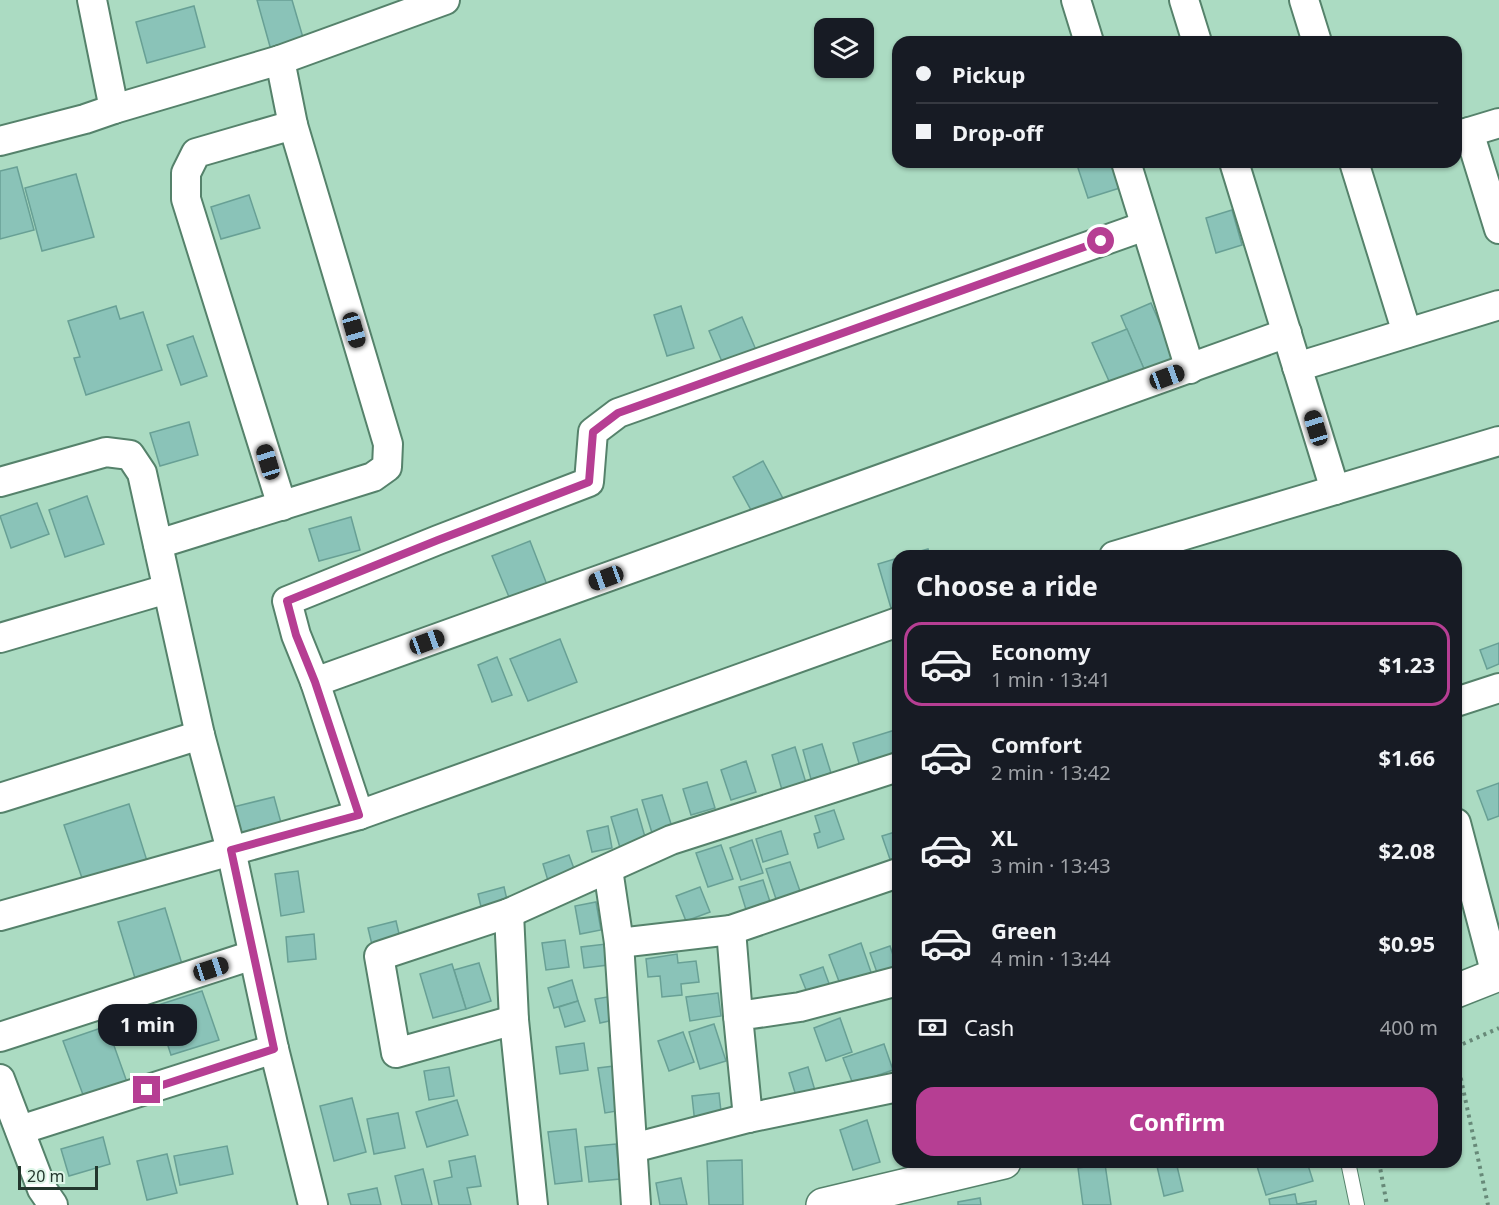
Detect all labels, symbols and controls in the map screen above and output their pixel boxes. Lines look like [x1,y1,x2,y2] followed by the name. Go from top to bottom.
[814,18,874,78] map controls
[814,18,874,78] button: layers
[952,59,1025,89] text: Pickup
[952,117,1043,147] text: Drop-off
[1087,227,1114,254] route start
[340,310,368,350] car
[1147,362,1187,392] car
[1302,408,1330,448] car
[254,442,282,482] car
[586,563,626,593] car
[916,567,1098,604] text: Choose a ride
[407,627,447,657] car
[991,636,1090,666] text: Economy
[919,637,973,691] icon: car
[1378,649,1435,679] text: $1.23
[991,666,1111,693] text: 1 min · 13:41
[991,729,1082,759] text: Comfort
[919,730,973,784] icon: car
[1378,742,1435,772] text: $1.66
[991,759,1111,786] text: 2 min · 13:42
[991,822,1018,852] text: XL
[919,823,973,877] icon: car
[1378,835,1435,865] text: $2.08
[991,852,1111,879] text: 3 min · 13:43
[991,915,1057,945] text: Green
[919,916,973,970] icon: car
[1378,928,1435,958] text: $0.95
[991,945,1111,972] text: 4 min · 13:44
[191,955,231,983] car
[98,1003,196,1045] callout: 1 min
[120,1011,175,1038] text: 1 min
[916,1011,949,1044] icon: cash
[964,1012,1014,1042] text: Cash
[1380,1014,1438,1041] text: 400 m
[133,1076,160,1103] route end
[916,1087,1438,1156] button: Confirm
[18,1163,98,1190] scale bar
[27,1165,64,1187] text: 20 m

